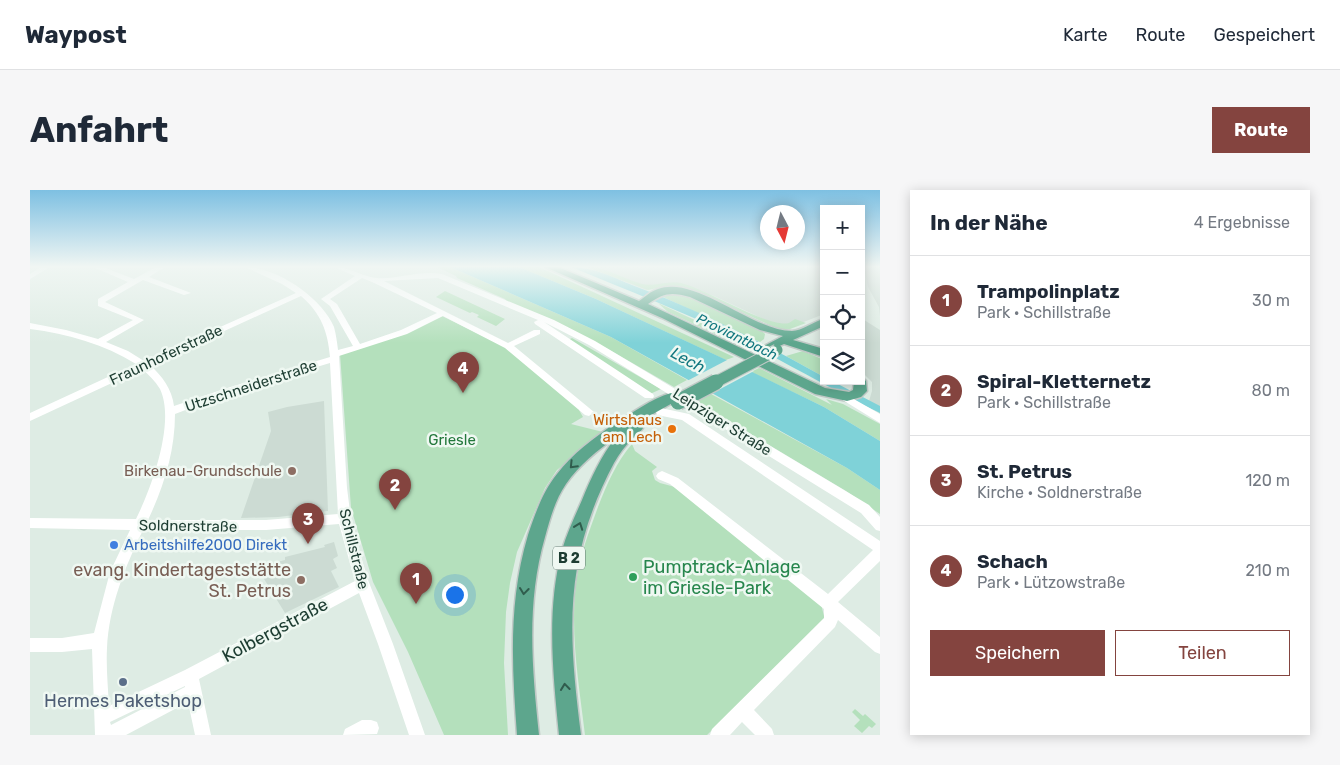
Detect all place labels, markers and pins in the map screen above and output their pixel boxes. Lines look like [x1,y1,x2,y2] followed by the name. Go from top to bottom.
[447,352,479,393] pin: 4
[593,411,662,446] place label: Wirtshaus am Lech
[666,423,678,435] marker: Wirtshaus am Lech
[124,462,282,480] place label: Birkenau-Grundschule
[286,465,298,477] marker: Birkenau-Grundschule
[379,469,411,510] pin: 2
[292,503,324,544] pin: 3
[124,536,287,554] place label: Arbeitshilfe2000 Direkt
[108,539,120,551] marker: Arbeitshilfe2000 Direkt
[643,556,801,599] place label: Pumptrack-Anlage im Griesle-Park
[73,559,291,602] place label: evang. Kindertageststätte St. Petrus
[400,563,432,604] pin: 1
[627,571,639,583] marker: Pumptrack-Anlage im Griesle-Park
[295,574,307,586] marker: evang. Kindertageststätte St. Petrus
[117,676,129,688] marker: Hermes Paketshop
[44,690,202,712] place label: Hermes Paketshop

